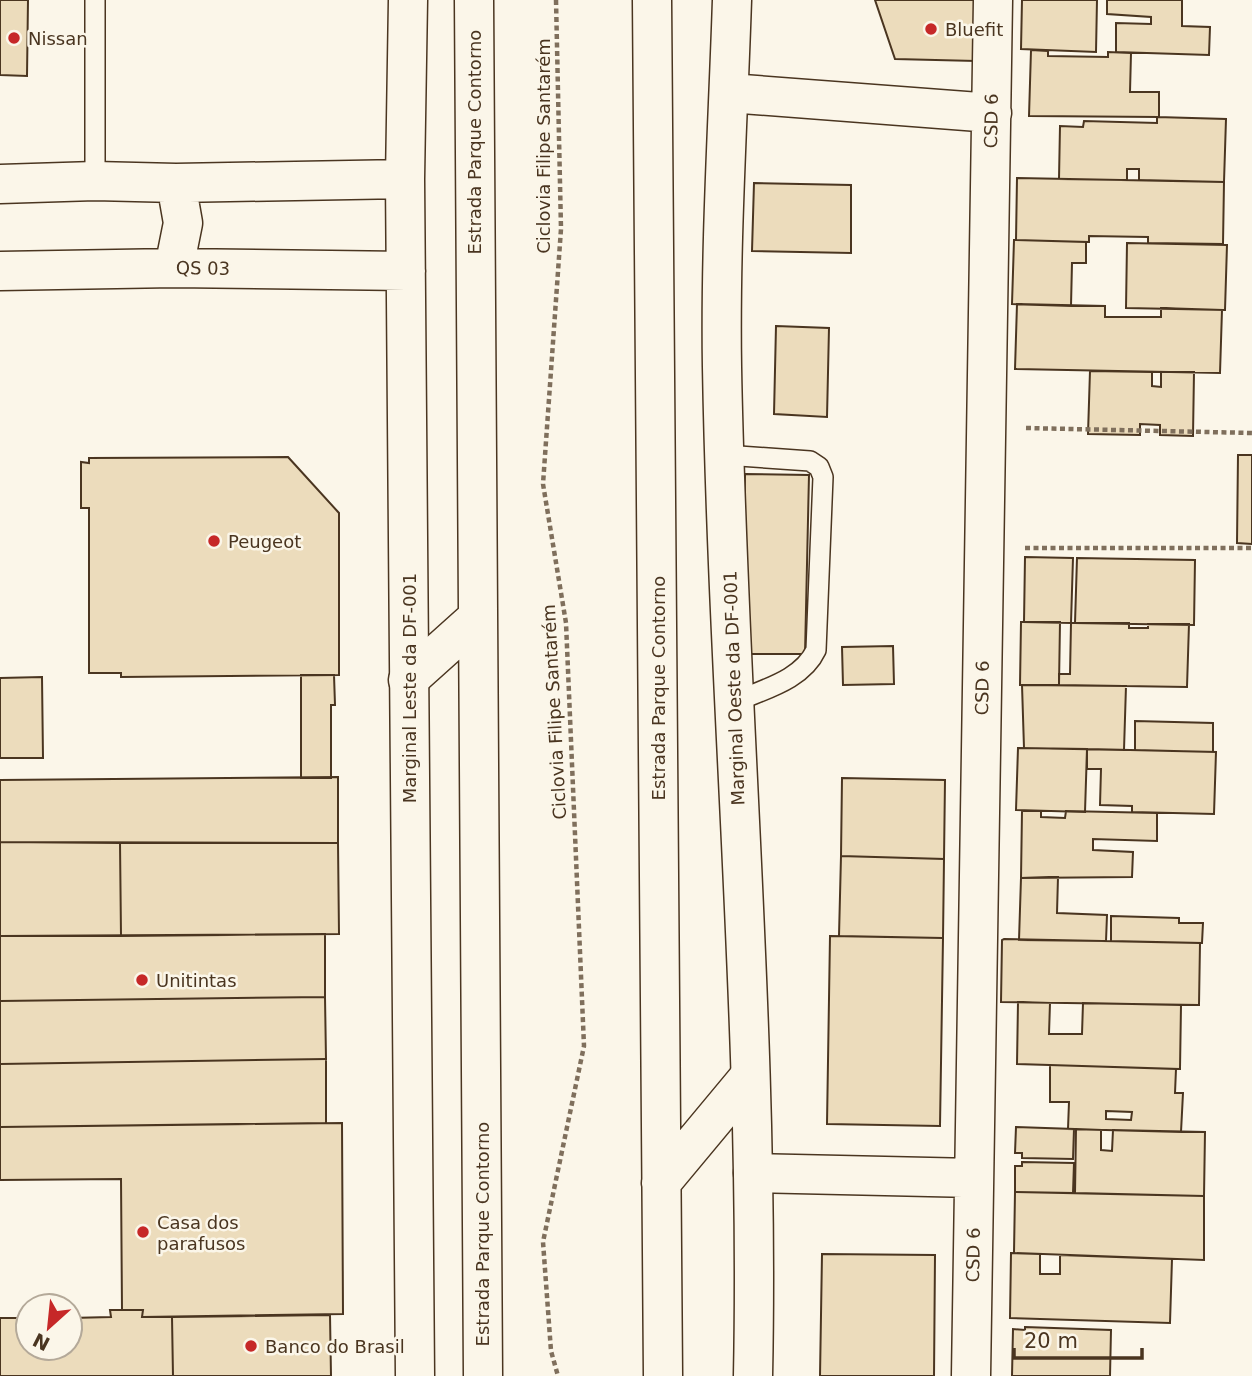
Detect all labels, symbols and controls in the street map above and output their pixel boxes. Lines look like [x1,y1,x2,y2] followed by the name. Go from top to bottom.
[945,19,1003,40] place label: Bluefit
[923,21,939,37] marker: Bluefit
[28,28,88,49] place label: Nissan
[6,30,22,46] marker: Nissan
[464,30,485,254] street label: Estrada Parque Contorno
[533,38,554,254] street label: Ciclovia Filipe Santarém
[980,93,1002,149] street label: CSD 6
[176,257,230,279] street label: QS 03
[228,531,301,552] place label: Peugeot
[206,533,222,549] marker: Peugeot
[719,570,749,806] street label: Marginal Oeste da DF-001
[399,573,420,803] street label: Marginal Leste da DF-001
[648,576,669,800] street label: Estrada Parque Contorno
[538,604,570,820] street label: Ciclovia Filipe Santarém
[971,660,993,716] street label: CSD 6
[156,970,237,991] place label: Unitintas
[134,972,150,988] marker: Unitintas
[472,1122,493,1346] street label: Estrada Parque Contorno
[157,1212,245,1254] place label: Casa dos parafusos
[135,1224,151,1240] marker: Casa dos parafusos
[962,1227,984,1283] street label: CSD 6
[14,1292,84,1362] north arrow
[1014,1316,1142,1360] scale bar
[29,1329,53,1356] text: N
[1024,1329,1078,1353] text: 20 m
[265,1336,405,1357] place label: Banco do Brasil
[243,1338,259,1354] marker: Banco do Brasil

